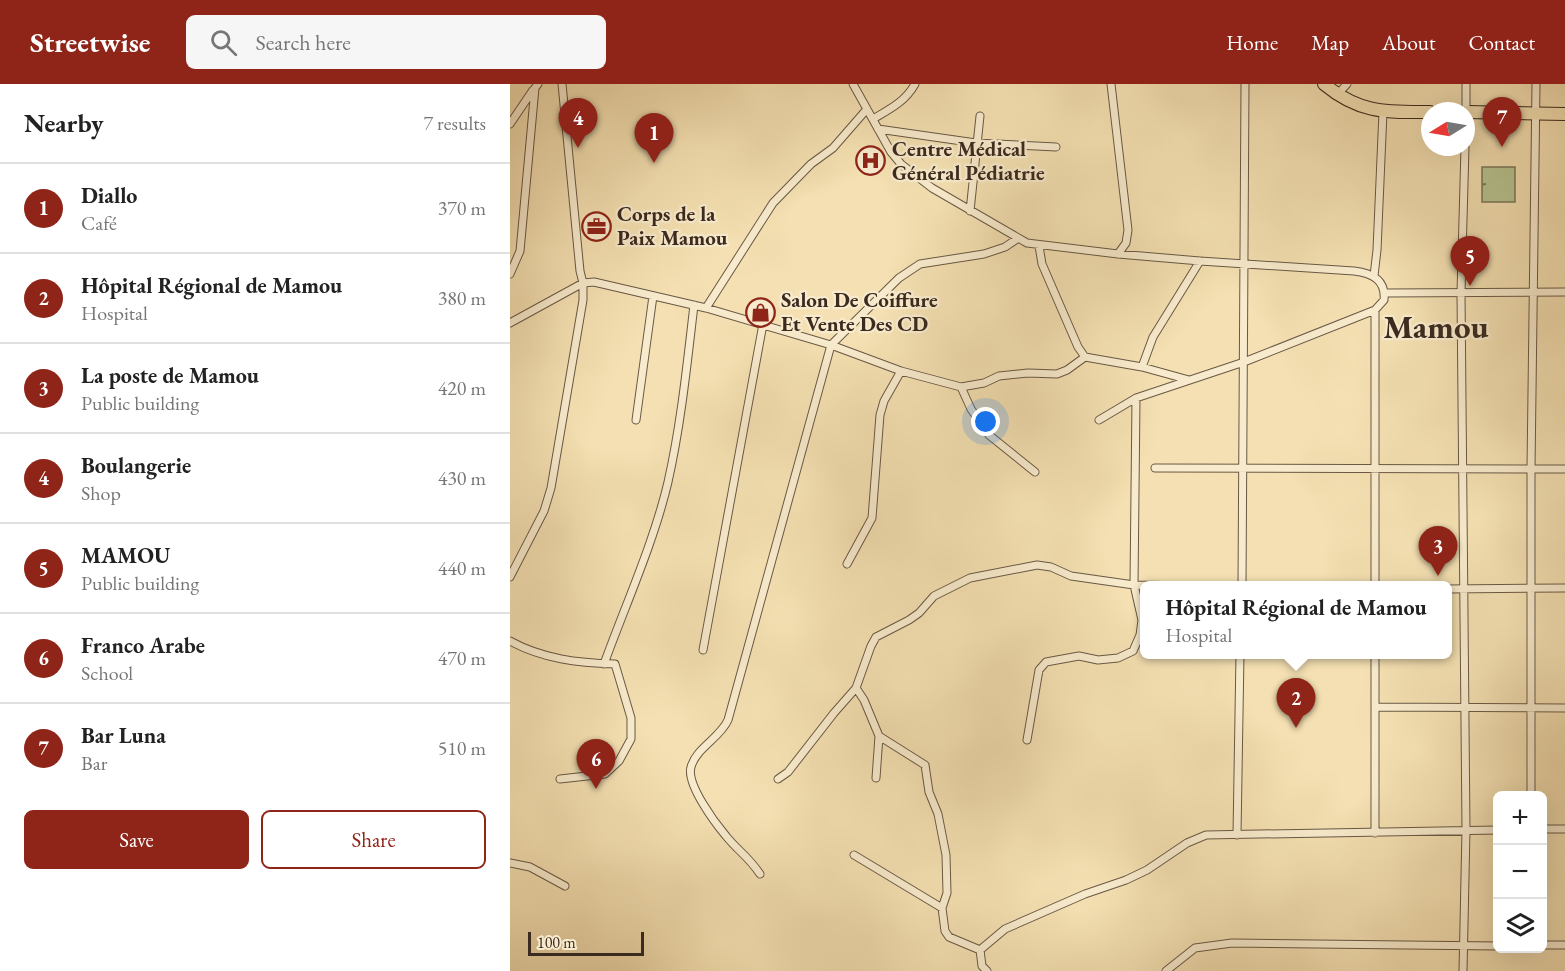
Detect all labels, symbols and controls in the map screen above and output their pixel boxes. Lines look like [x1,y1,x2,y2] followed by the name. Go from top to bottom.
[186,15,606,69] search box
[30,24,150,60] text: Streetwise
[207,26,240,59] icon: search
[255,28,351,57] text: Search here
[1226,29,1278,56] text: Home
[1311,29,1349,56] text: Map
[1382,29,1435,56] text: About
[1468,29,1535,56] text: Contact
[558,98,598,148] pin: 4
[1482,98,1522,147] pin: 7
[1421,102,1475,156] north arrow
[24,106,104,140] text: Nearby
[423,110,486,136] text: 7 results
[634,113,674,163] pin: 1
[892,135,1045,186] place label: Centre Médical Général Pédiatrie
[855,145,887,177] hospital icon: Centre Médical Général Pédiatrie
[81,181,137,210] text: Diallo
[38,195,49,221] text: 1
[438,195,486,221] text: 370 m
[617,200,728,251] place label: Corps de la Paix Mamou
[81,210,117,236] text: Café
[580,210,612,242] office icon: Corps de la Paix Mamou
[1450,236,1490,286] pin: 5
[81,271,342,300] text: Hôpital Régional de Mamou
[38,285,49,311] text: 2
[438,285,486,311] text: 380 m
[781,286,938,337] place label: Salon De Coiffure Et Vente Des CD
[744,296,776,328] shop icon: Salon De Coiffure Et Vente Des CD
[81,300,148,326] text: Hospital
[1383,305,1489,348] district label: Mamou
[81,361,259,390] text: La poste de Mamou
[38,375,49,401] text: 3
[438,375,486,401] text: 420 m
[81,390,199,416] text: Public building
[971,407,1000,436] your location
[81,451,191,480] text: Boulangerie
[38,465,49,491] text: 4
[438,465,486,491] text: 430 m
[81,480,121,506] text: Shop
[1418,526,1458,576] pin: 3
[81,541,170,570] text: MAMOU
[38,555,49,581] text: 5
[438,555,486,581] text: 440 m
[81,570,199,596] text: Public building
[1140,581,1452,659] popup
[1165,593,1427,622] text: Hôpital Régional de Mamou
[1165,622,1232,648] text: Hospital
[81,631,205,660] text: Franco Arabe
[38,645,49,671] text: 6
[438,645,486,671] text: 470 m
[81,660,133,686] text: School
[1276,678,1316,728] pin: 2
[81,721,166,750] text: Bar Luna
[38,735,49,761] text: 7
[438,735,486,761] text: 510 m
[576,740,616,789] pin: 6
[81,750,107,776] text: Bar
[1493,791,1547,953] map controls
[1493,791,1547,845] button: +
[24,810,249,869] button: Save
[261,810,486,869] button: Share
[1493,845,1547,899] button: −
[1493,899,1547,953] button: layers
[528,929,644,956] scale bar
[537,932,576,953] text: 100 m

